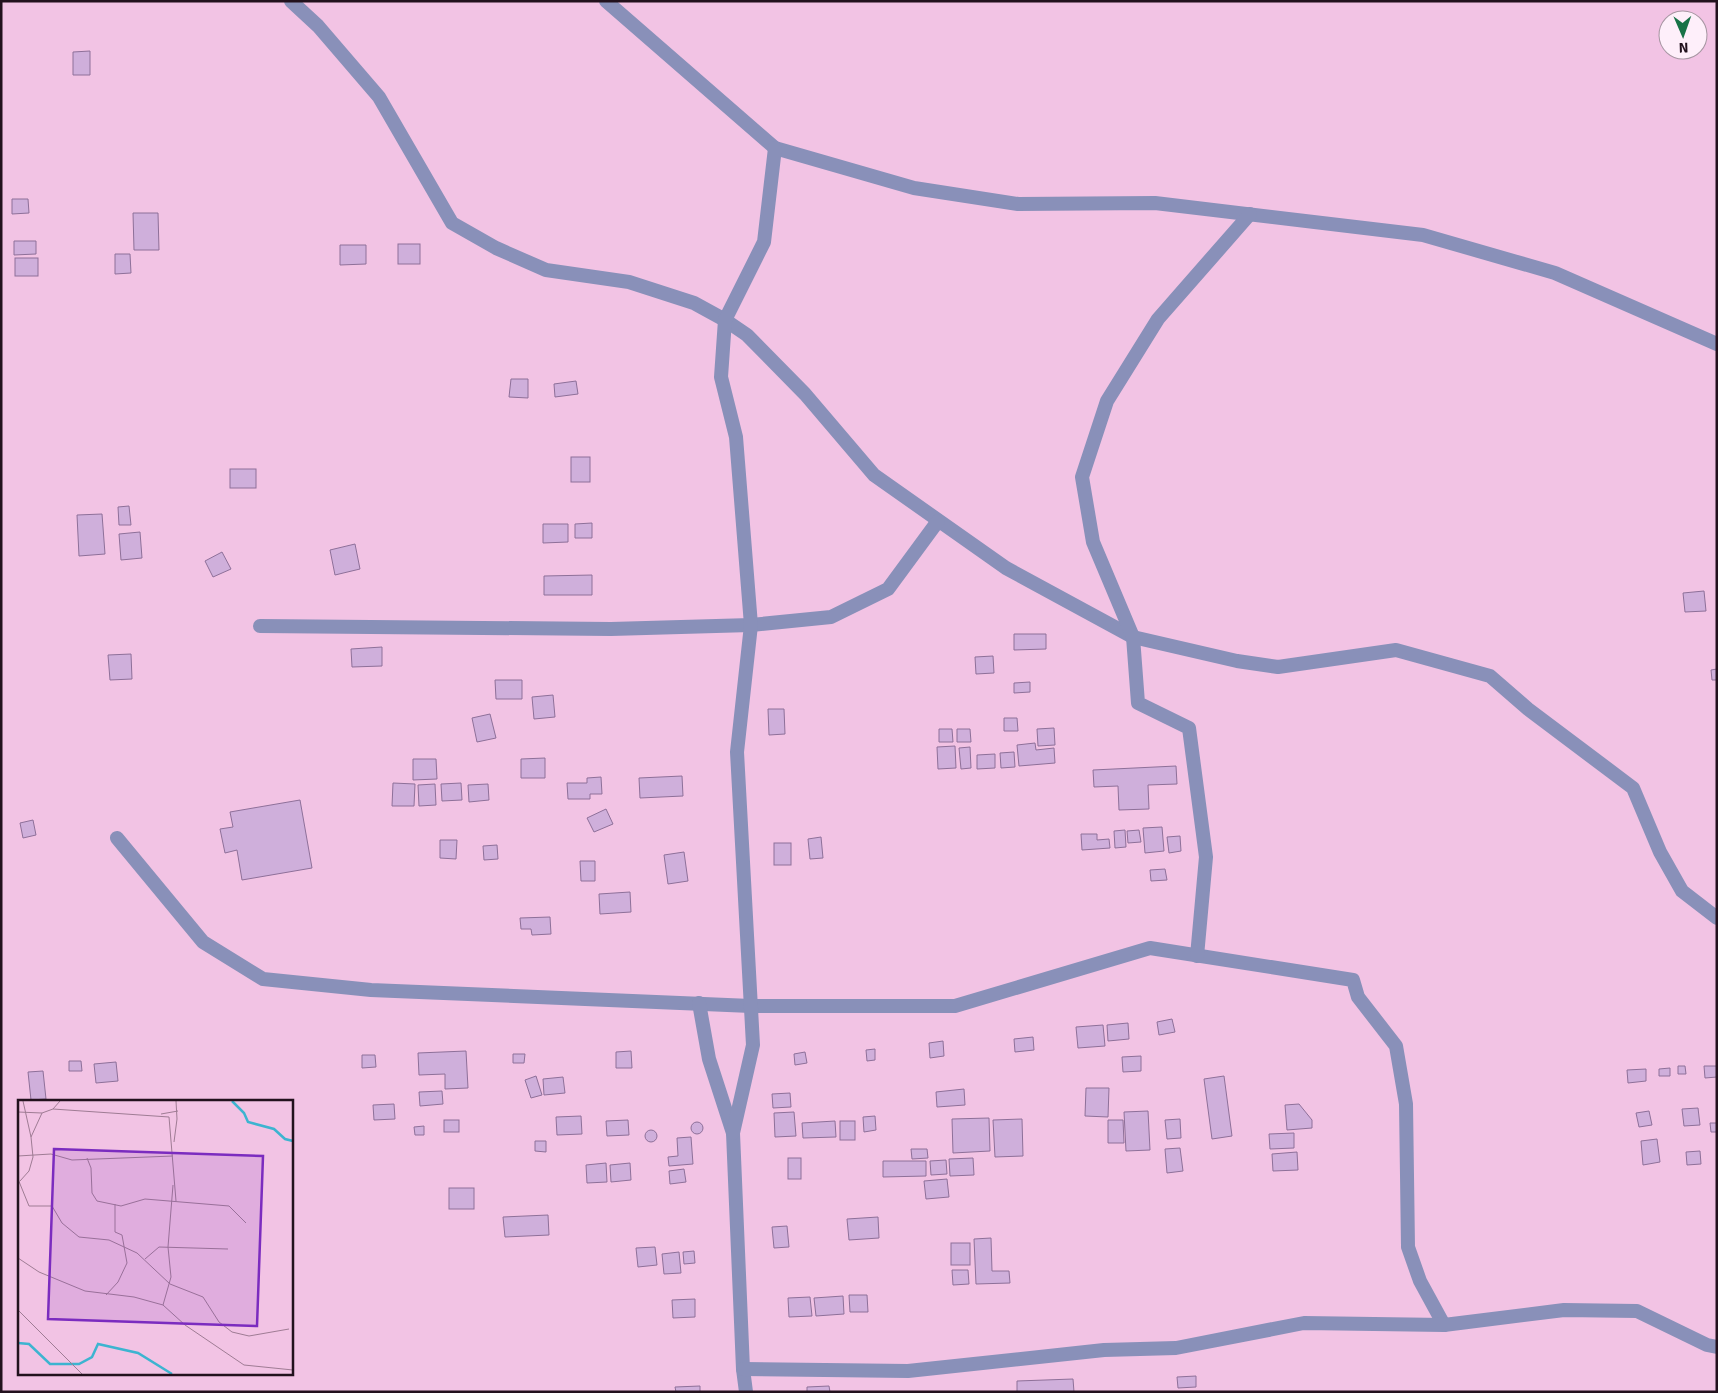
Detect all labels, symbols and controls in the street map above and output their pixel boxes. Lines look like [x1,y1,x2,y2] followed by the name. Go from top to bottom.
[1658,10,1708,60] north arrow
[1678,39,1689,56] text: N
[18,1100,292,1376] inset map

